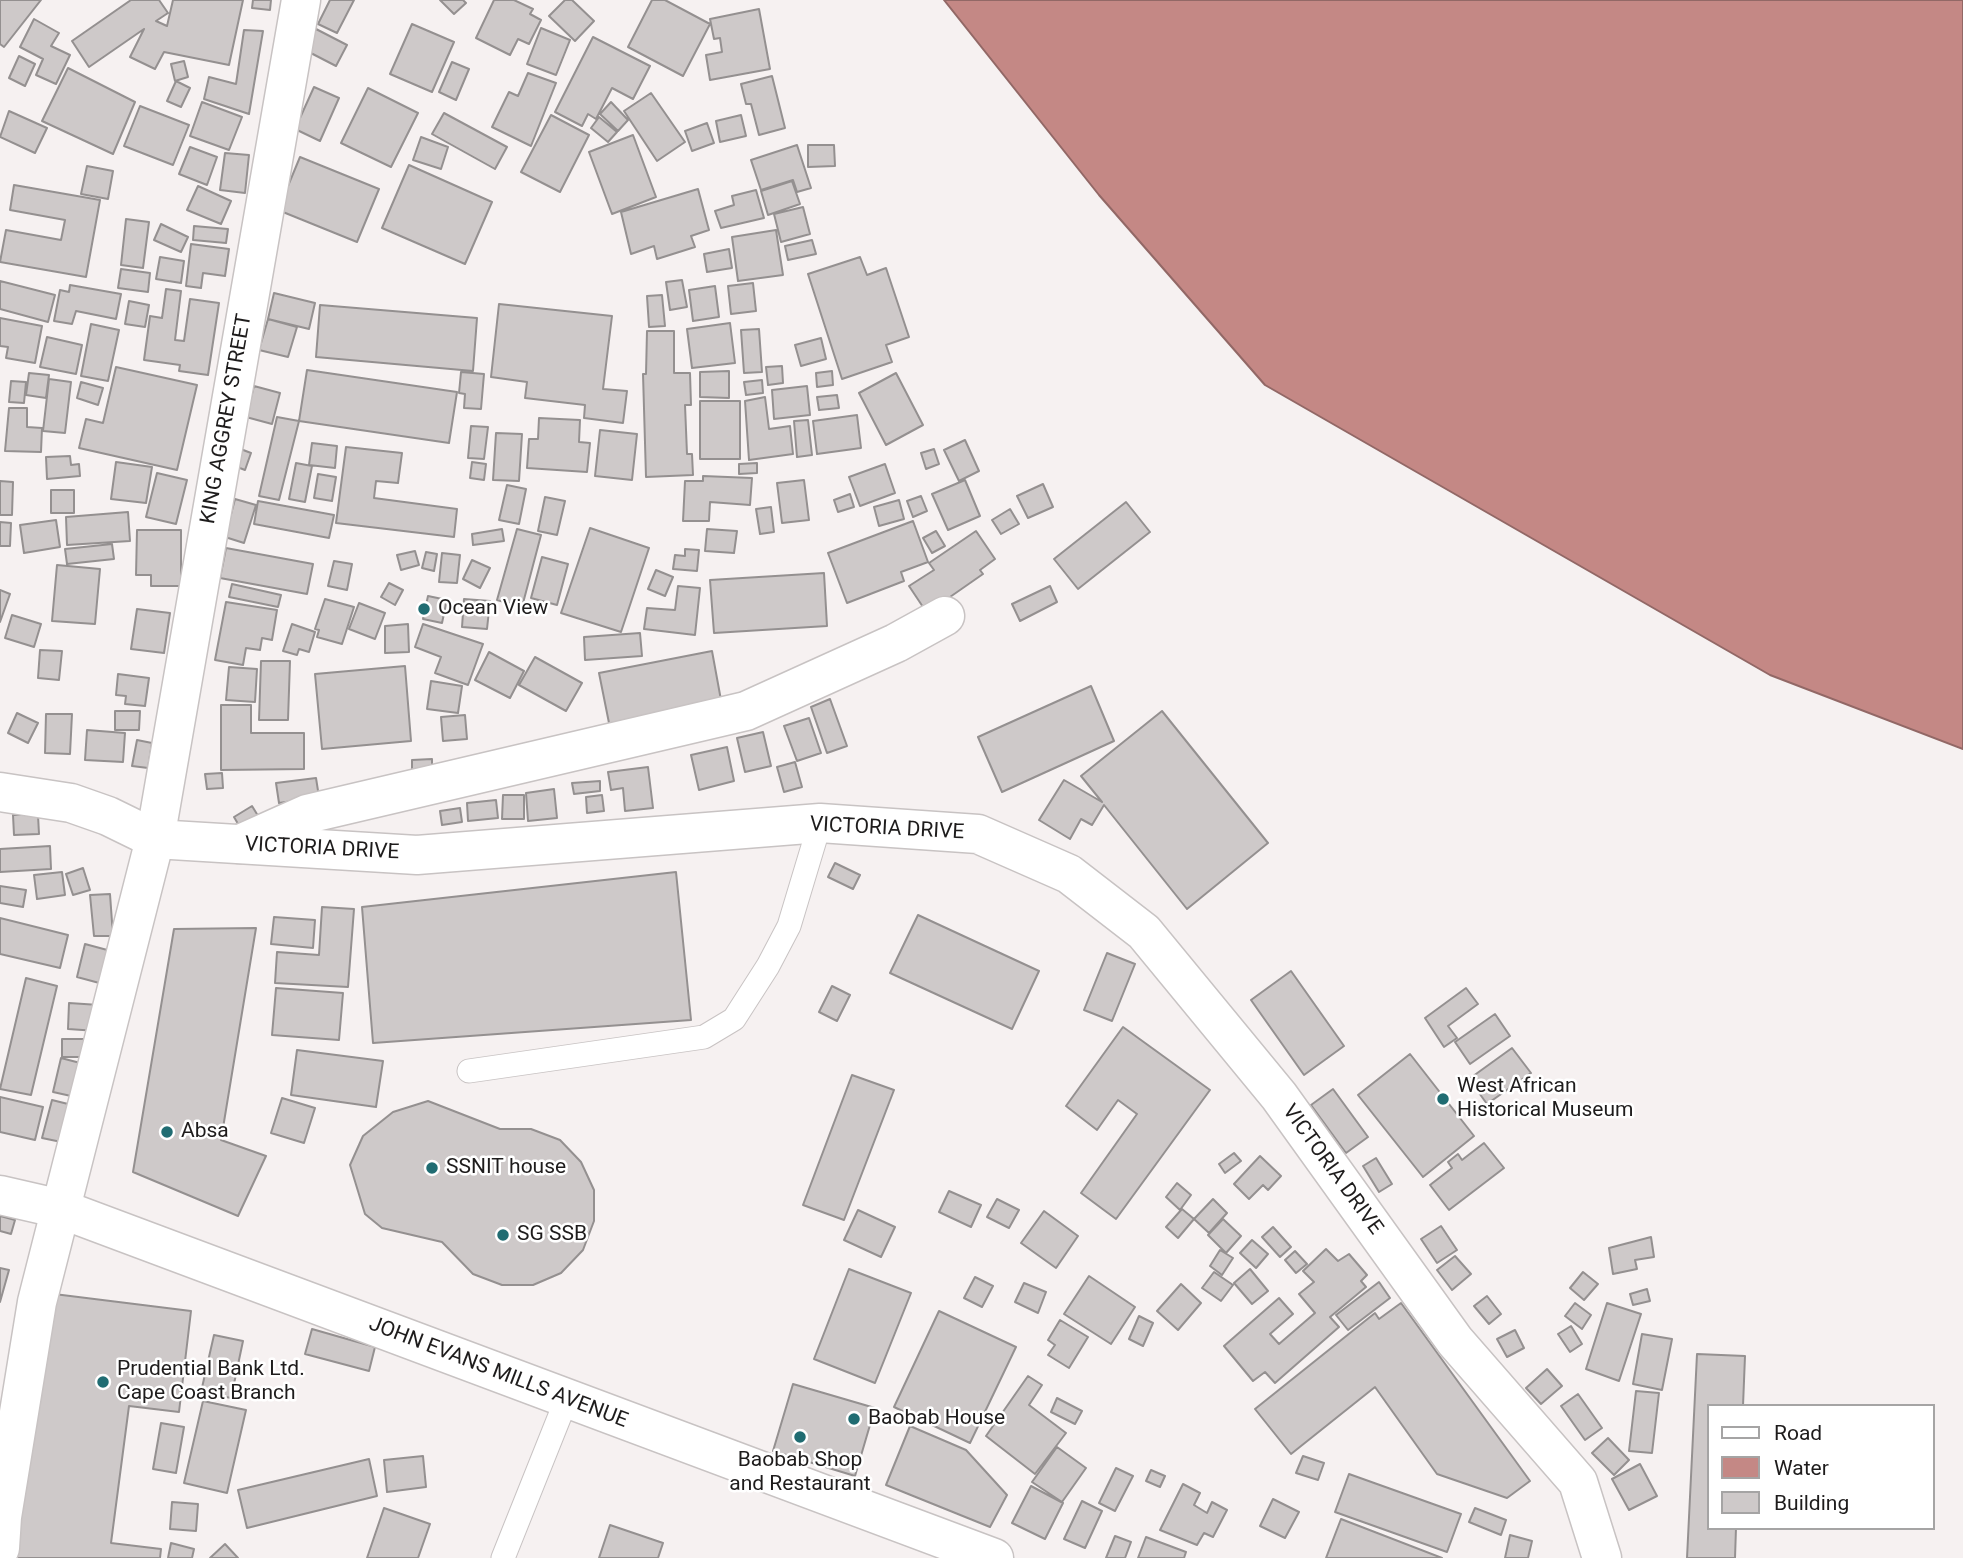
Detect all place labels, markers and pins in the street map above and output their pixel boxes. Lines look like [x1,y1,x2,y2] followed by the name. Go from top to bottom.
[438,596,548,622] place label: Ocean View
[416,601,432,617] marker: Ocean View
[1457,1074,1633,1124] place label: West African Historical Museum
[1435,1091,1451,1107] marker: West African Historical Museum
[181,1119,229,1145] place label: Absa
[159,1124,175,1140] marker: Absa
[446,1155,566,1181] place label: SSNIT house
[424,1160,440,1176] marker: SSNIT house
[517,1222,587,1248] place label: SG SSB
[495,1227,511,1243] marker: SG SSB
[117,1357,305,1407] place label: Prudential Bank Ltd. Cape Coast Branch
[95,1374,111,1390] marker: Prudential Bank Ltd. Cape Coast Branch
[868,1406,1005,1432] place label: Baobab House
[846,1411,862,1427] marker: Baobab House
[792,1429,808,1445] marker: Baobab Shop and Restaurant
[729,1448,871,1498] place label: Baobab Shop and Restaurant

